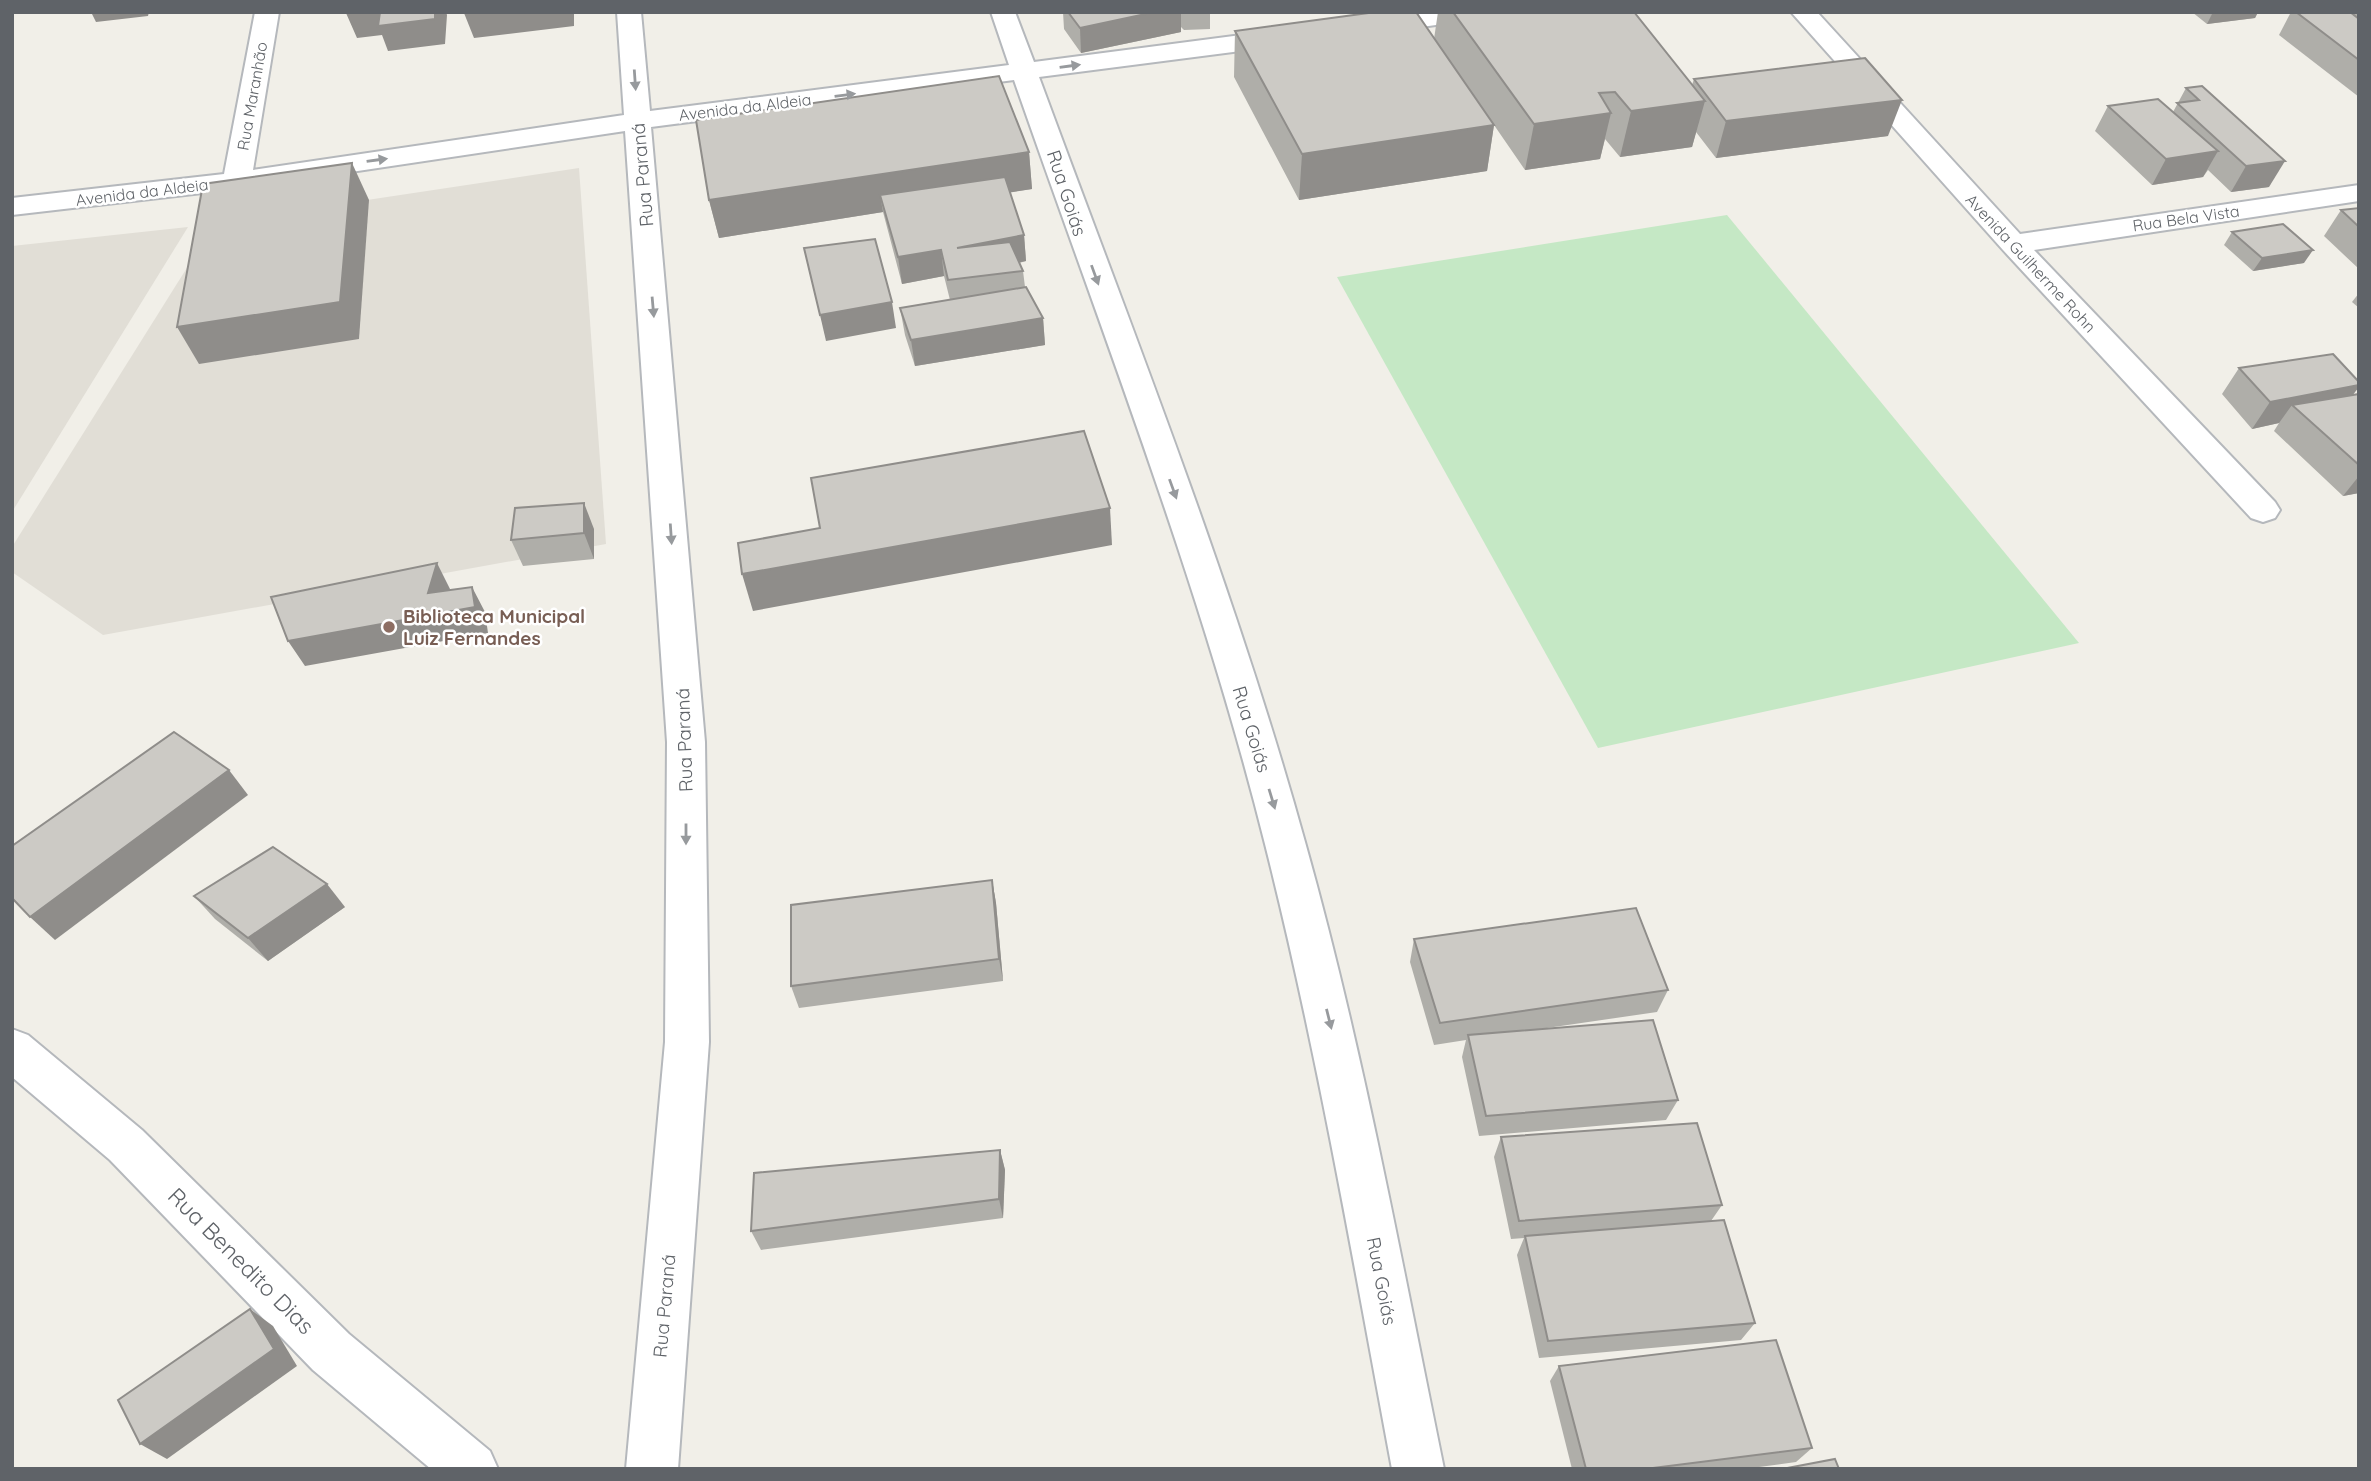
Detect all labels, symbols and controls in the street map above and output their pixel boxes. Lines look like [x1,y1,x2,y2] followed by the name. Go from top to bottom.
[233,40,271,152] street label: Rua Maranhão
[1060,60,1082,71] one-way arrow
[629,70,640,92] one-way arrow
[678,89,812,125] street label: Avenida da Aldeia
[834,89,856,100] one-way arrow
[626,122,658,228] street label: Rua Paraná
[1042,147,1092,239] street label: Rua Goiás
[366,154,388,165] one-way arrow
[75,174,209,210] street label: Avenida da Aldeia
[1962,190,2100,336] street label: Avenida Guilherme Rohn
[2131,201,2241,235] street label: Rua Bela Vista
[1090,265,1101,286] one-way arrow
[648,296,659,318] one-way arrow
[1168,479,1179,500] one-way arrow
[666,523,677,545] one-way arrow
[403,604,585,650] place label: Biblioteca Municipal Luiz Fernandes
[381,619,397,635] marker: Biblioteca Municipal Luiz Fernandes
[1227,683,1277,775] street label: Rua Goiás
[670,688,698,792] street label: Rua Paraná
[1268,789,1278,810] one-way arrow
[680,824,692,846] one-way arrow
[1324,1009,1335,1031] one-way arrow
[162,1181,321,1340] street label: Rua Benedito Dias
[1362,1235,1402,1327] street label: Rua Goiás
[648,1253,680,1359] street label: Rua Paraná

